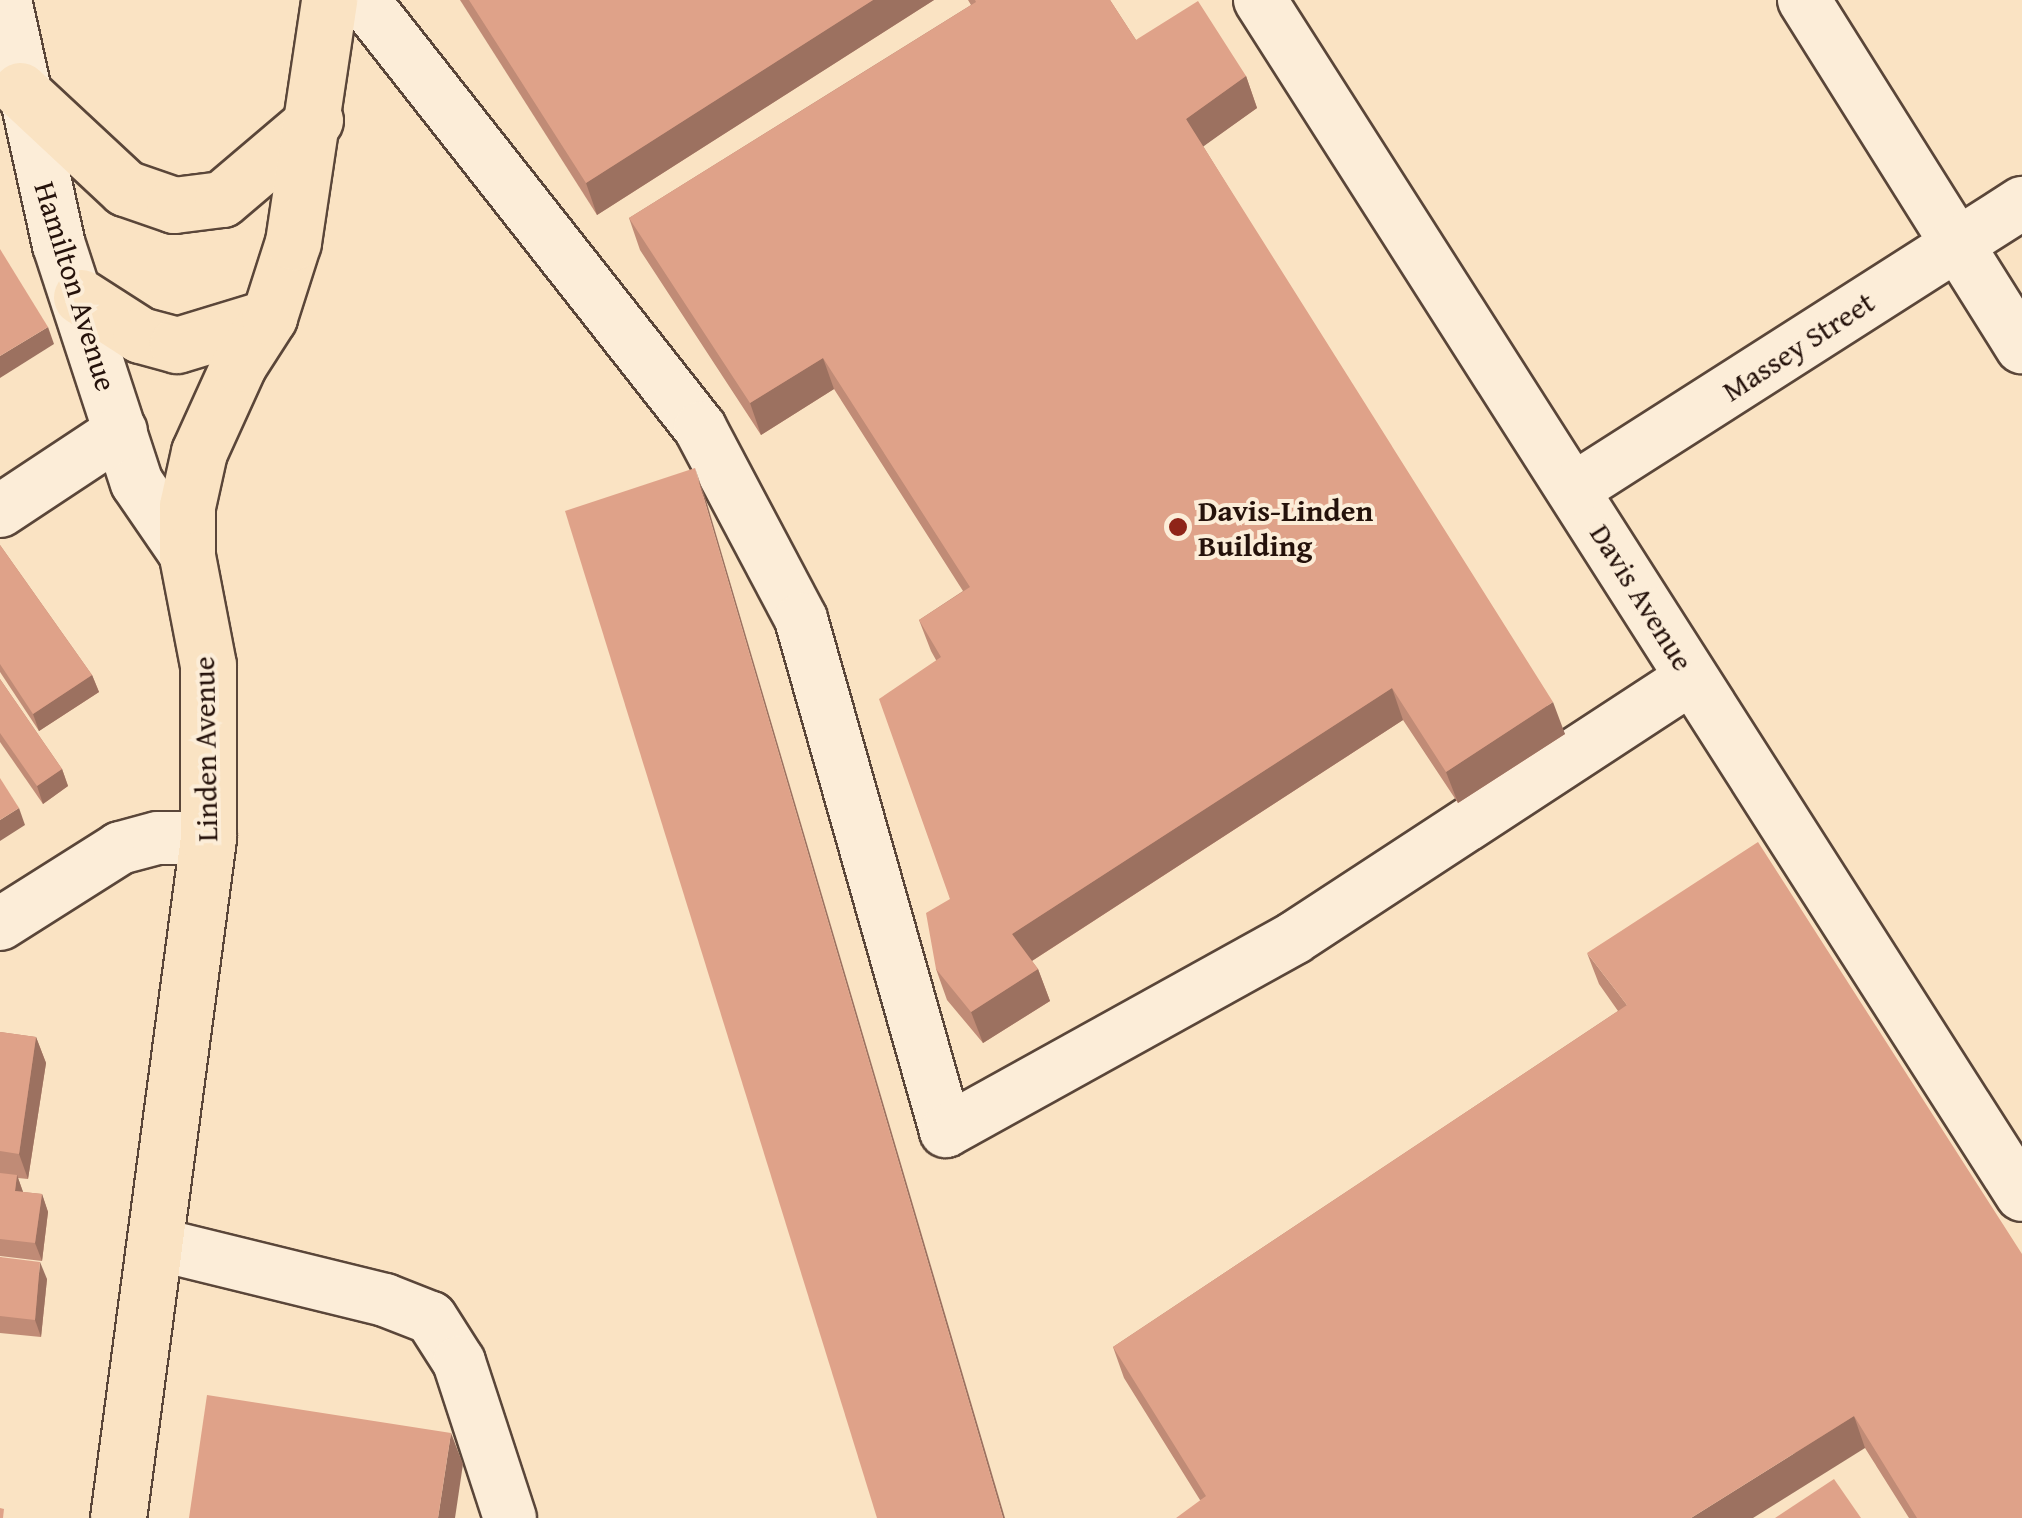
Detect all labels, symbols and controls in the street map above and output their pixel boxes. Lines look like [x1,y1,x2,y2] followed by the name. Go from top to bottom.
[27,177,125,395] street label: Hamilton Avenue
[1715,283,1881,409] street label: Massey Street
[1198,492,1373,562] place label: Davis-Linden Building
[1167,516,1189,538] marker: Davis-Linden Building
[1583,517,1701,677] street label: Davis Avenue
[185,656,225,842] street label: Linden Avenue

